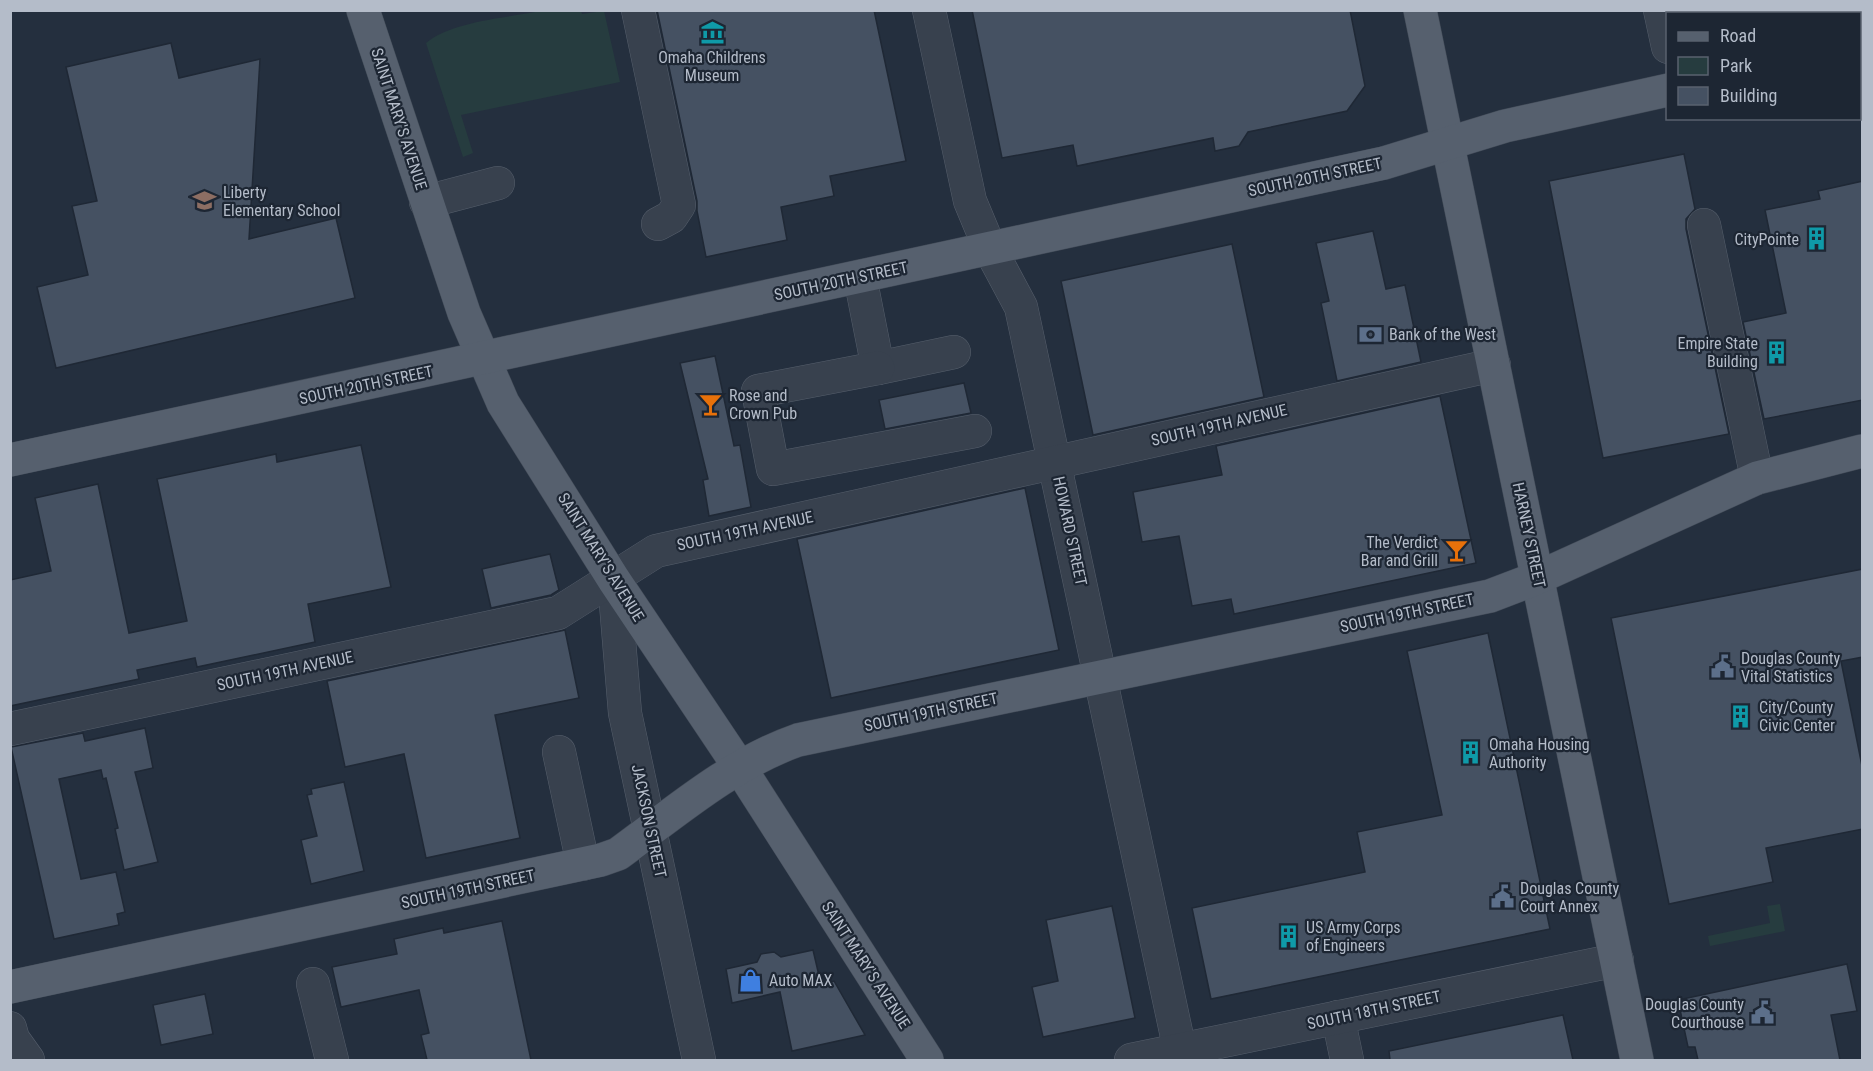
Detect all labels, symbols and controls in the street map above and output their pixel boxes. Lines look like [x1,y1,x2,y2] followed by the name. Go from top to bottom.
[1666,12,1861,120] legend
[699,19,725,45] museum icon: Omaha Childrens Museum
[1720,25,1756,46] text: Road
[367,46,431,192] street label: SAINT MARY'S AVENUE
[658,48,766,85] place label: Omaha Childrens Museum
[1720,55,1752,76] text: Park
[1720,85,1777,106] text: Building
[1246,154,1384,200] street label: SOUTH 20TH STREET
[223,183,340,220] place label: Liberty Elementary School
[192,188,218,214] school or university icon: Liberty Elementary School
[1804,226,1830,252] building icon: CityPointe
[1734,230,1799,249] place label: CityPointe
[772,258,910,304] street label: SOUTH 20TH STREET
[1358,321,1384,347] bank icon: Bank of the West
[1389,325,1496,344] place label: Bank of the West
[1678,334,1758,371] place label: Empire State Building
[1763,339,1789,365] building icon: Empire State Building
[297,362,435,408] street label: SOUTH 20TH STREET
[729,386,797,423] place label: Rose and Crown Pub
[698,391,724,417] bar icon: Rose and Crown Pub
[1149,400,1289,450] street label: SOUTH 19TH AVENUE
[1049,475,1091,587] street label: HOWARD STREET
[1509,481,1549,589] street label: HARNEY STREET
[554,489,648,625] street label: SAINT MARY'S AVENUE
[675,507,815,555] street label: SOUTH 19TH AVENUE
[1361,533,1438,570] place label: The Verdict Bar and Grill
[1443,538,1469,564] bar icon: The Verdict Bar and Grill
[1338,590,1476,636] street label: SOUTH 19TH STREET
[215,647,355,695] street label: SOUTH 19TH AVENUE
[1741,649,1840,686] place label: Douglas County Vital Statistics
[1710,654,1736,680] public building icon: Douglas County Vital Statistics
[862,689,1000,735] street label: SOUTH 19TH STREET
[1759,698,1835,735] place label: City/County Civic Center
[1728,703,1754,729] building icon: City/County Civic Center
[1489,735,1590,772] place label: Omaha Housing Authority
[1458,740,1484,766] building icon: Omaha Housing Authority
[628,763,670,879] street label: JACKSON STREET
[399,866,537,912] street label: SOUTH 19TH STREET
[1520,879,1619,916] place label: Douglas County Court Annex
[1489,884,1515,910] public building icon: Douglas County Court Annex
[818,898,914,1032] street label: SAINT MARY'S AVENUE
[1306,918,1401,955] place label: US Army Corps of Engineers
[1275,923,1301,949] building icon: US Army Corps of Engineers
[738,967,764,993] shop icon: Auto MAX
[769,971,833,990] place label: Auto MAX
[1305,987,1443,1033] street label: SOUTH 18TH STREET
[1645,995,1744,1032] place label: Douglas County Courthouse
[1749,1000,1775,1026] public building icon: Douglas County Courthouse

